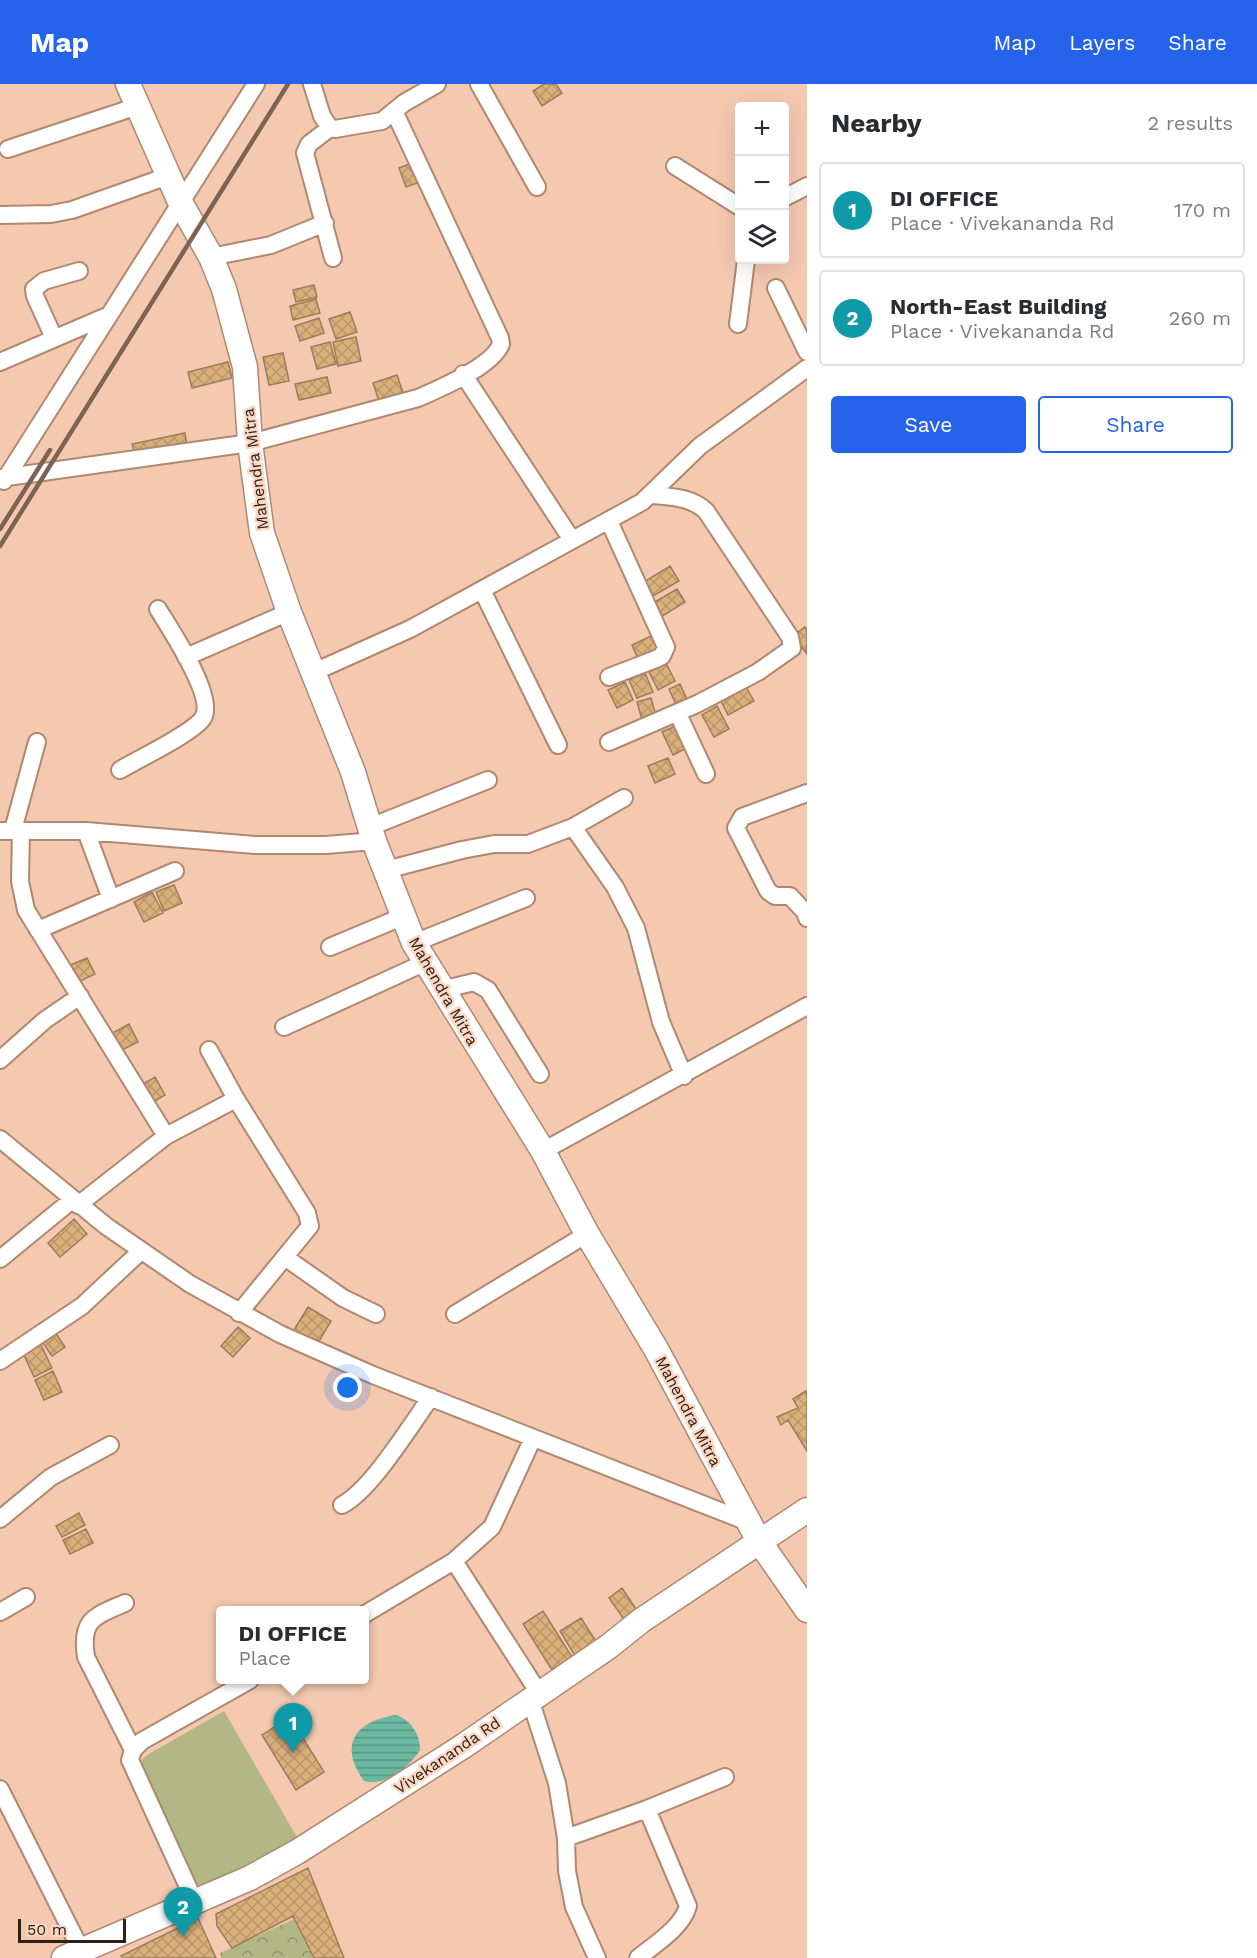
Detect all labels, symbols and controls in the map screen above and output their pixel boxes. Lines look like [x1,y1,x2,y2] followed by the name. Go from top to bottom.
[30,26,89,59] text: Map
[993,30,1036,55] text: Map
[1069,30,1135,55] text: Layers
[1168,30,1227,55] text: Share
[735,102,789,264] map controls
[735,102,789,156] button: +
[831,108,922,138] text: Nearby
[1148,111,1233,135] text: 2 results
[735,156,789,210] button: −
[890,186,998,211] text: DI OFFICE
[848,198,857,222] text: 1
[1174,198,1231,222] text: 170 m
[735,210,789,264] button: layers
[890,211,1114,235] text: Place · Vivekananda Rd
[890,294,1106,319] text: North-East Building
[847,306,858,330] text: 2
[1169,306,1231,330] text: 260 m
[890,319,1114,343] text: Place · Vivekananda Rd
[831,396,1026,453] button: Save
[1038,396,1233,453] button: Share
[239,407,272,531] street label: Mahendra Mitra
[405,934,482,1049] street label: Mahendra Mitra
[651,1353,726,1470] street label: Mahendra Mitra
[333,1373,362,1402] your location
[216,1606,369,1684] popup
[238,1621,347,1646] text: DI OFFICE
[238,1646,291,1670] text: Place
[274,1704,312,1753] pin: 1
[391,1713,504,1798] street label: Vivekananda Rd
[164,1888,202,1937] pin: 2
[18,1916,126,1944] scale bar
[27,1920,67,1939] text: 50 m

